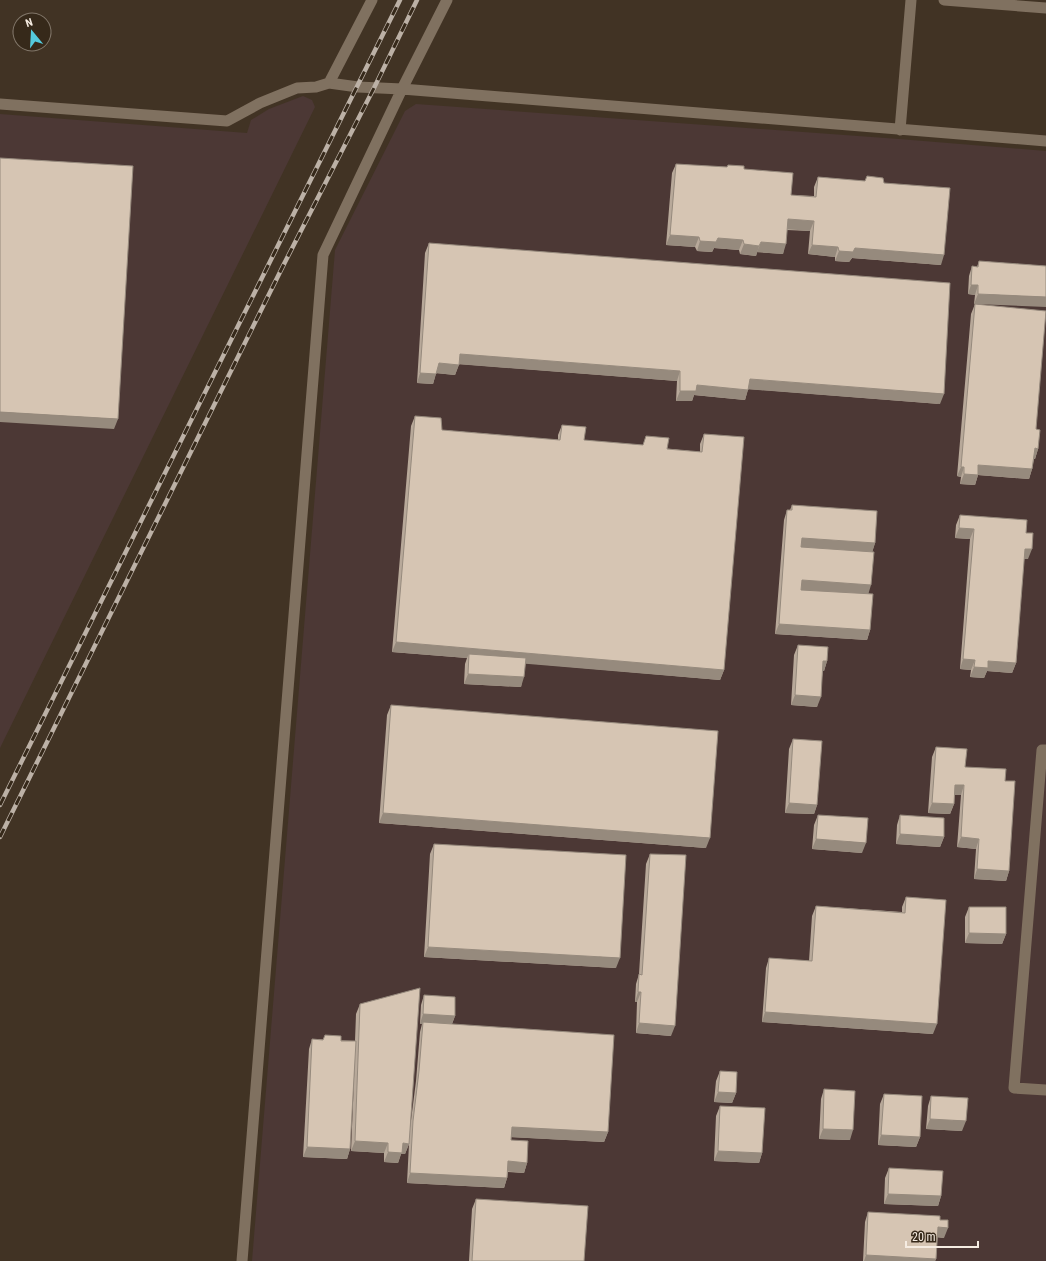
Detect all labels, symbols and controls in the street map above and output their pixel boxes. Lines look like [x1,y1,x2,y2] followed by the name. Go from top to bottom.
[12,12,52,52] north arrow
[24,16,35,30] text: N
[906,1223,978,1249] scale bar
[912,1230,936,1244] text: 20 m

